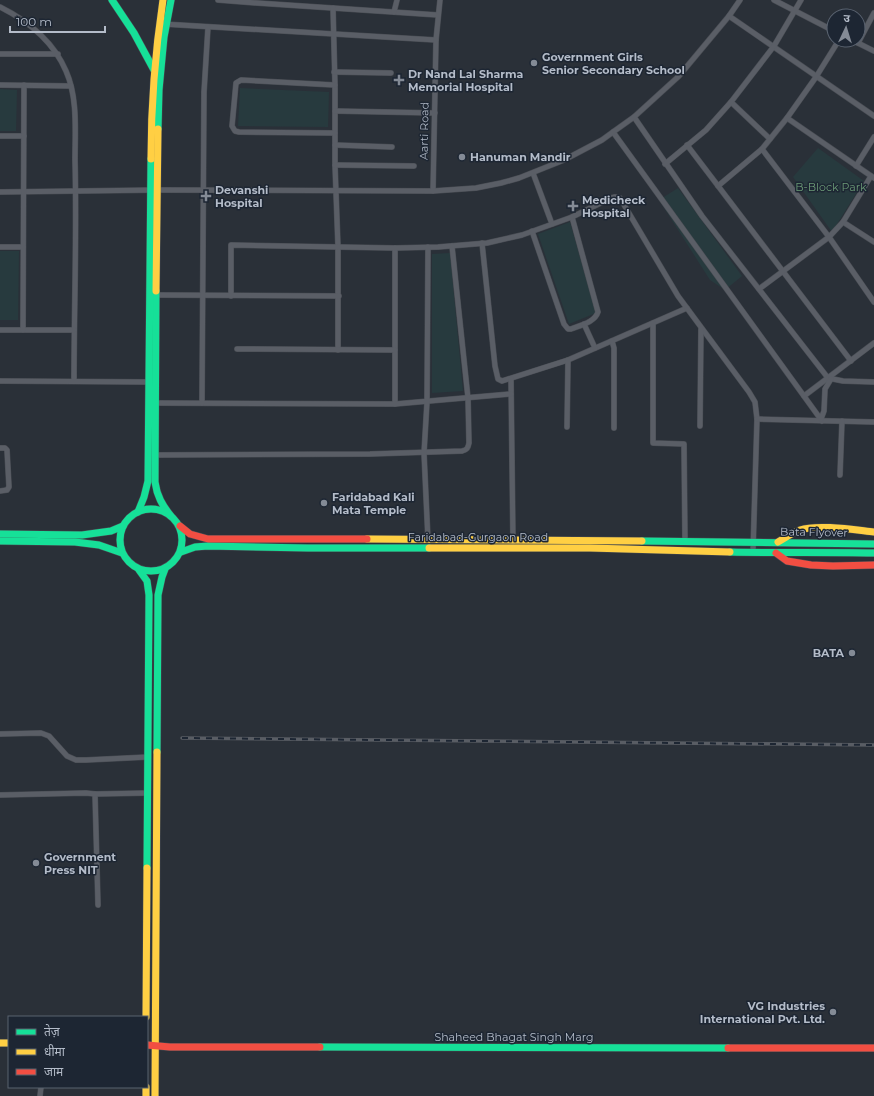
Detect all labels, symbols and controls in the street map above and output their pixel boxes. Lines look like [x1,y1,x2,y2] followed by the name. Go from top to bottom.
[10,8,105,34] scale bar
[826,8,866,48] north arrow
[843,11,851,25] text: उ
[16,14,52,29] text: 100 m
[542,50,685,77] place label: Government Girls Senior Secondary School
[529,58,539,68] marker: Government Girls Senior Secondary School
[408,67,524,94] place label: Dr Nand Lal Sharma Memorial Hospital
[393,74,405,86] marker: Dr Nand Lal Sharma Memorial Hospital
[416,102,432,160] street label: Aarti Road
[470,150,571,164] place label: Hanuman Mandir
[457,152,467,162] marker: Hanuman Mandir
[795,180,867,194] park label: B-Block Park
[215,183,268,210] place label: Devanshi Hospital
[200,190,212,202] marker: Devanshi Hospital
[582,193,646,220] place label: Medicheck Hospital
[567,200,579,212] marker: Medicheck Hospital
[332,490,415,517] place label: Faridabad Kali Mata Temple
[319,498,329,508] marker: Faridabad Kali Mata Temple
[780,524,848,540] street label: Bata Flyover
[408,530,548,544] street label: Faridabad-Gurgaon Road
[813,646,845,660] place label: BATA
[847,648,857,658] marker: BATA
[44,850,116,877] place label: Government Press NIT
[31,858,41,868] marker: Government Press NIT
[700,999,825,1026] place label: VG Industries International Pvt. Ltd.
[828,1007,838,1017] marker: VG Industries International Pvt. Ltd.
[8,1016,148,1088] legend
[44,1024,61,1039] text: तेज़
[434,1030,594,1044] street label: Shaheed Bhagat Singh Marg
[44,1044,66,1059] text: धीमा
[44,1064,64,1079] text: जाम

